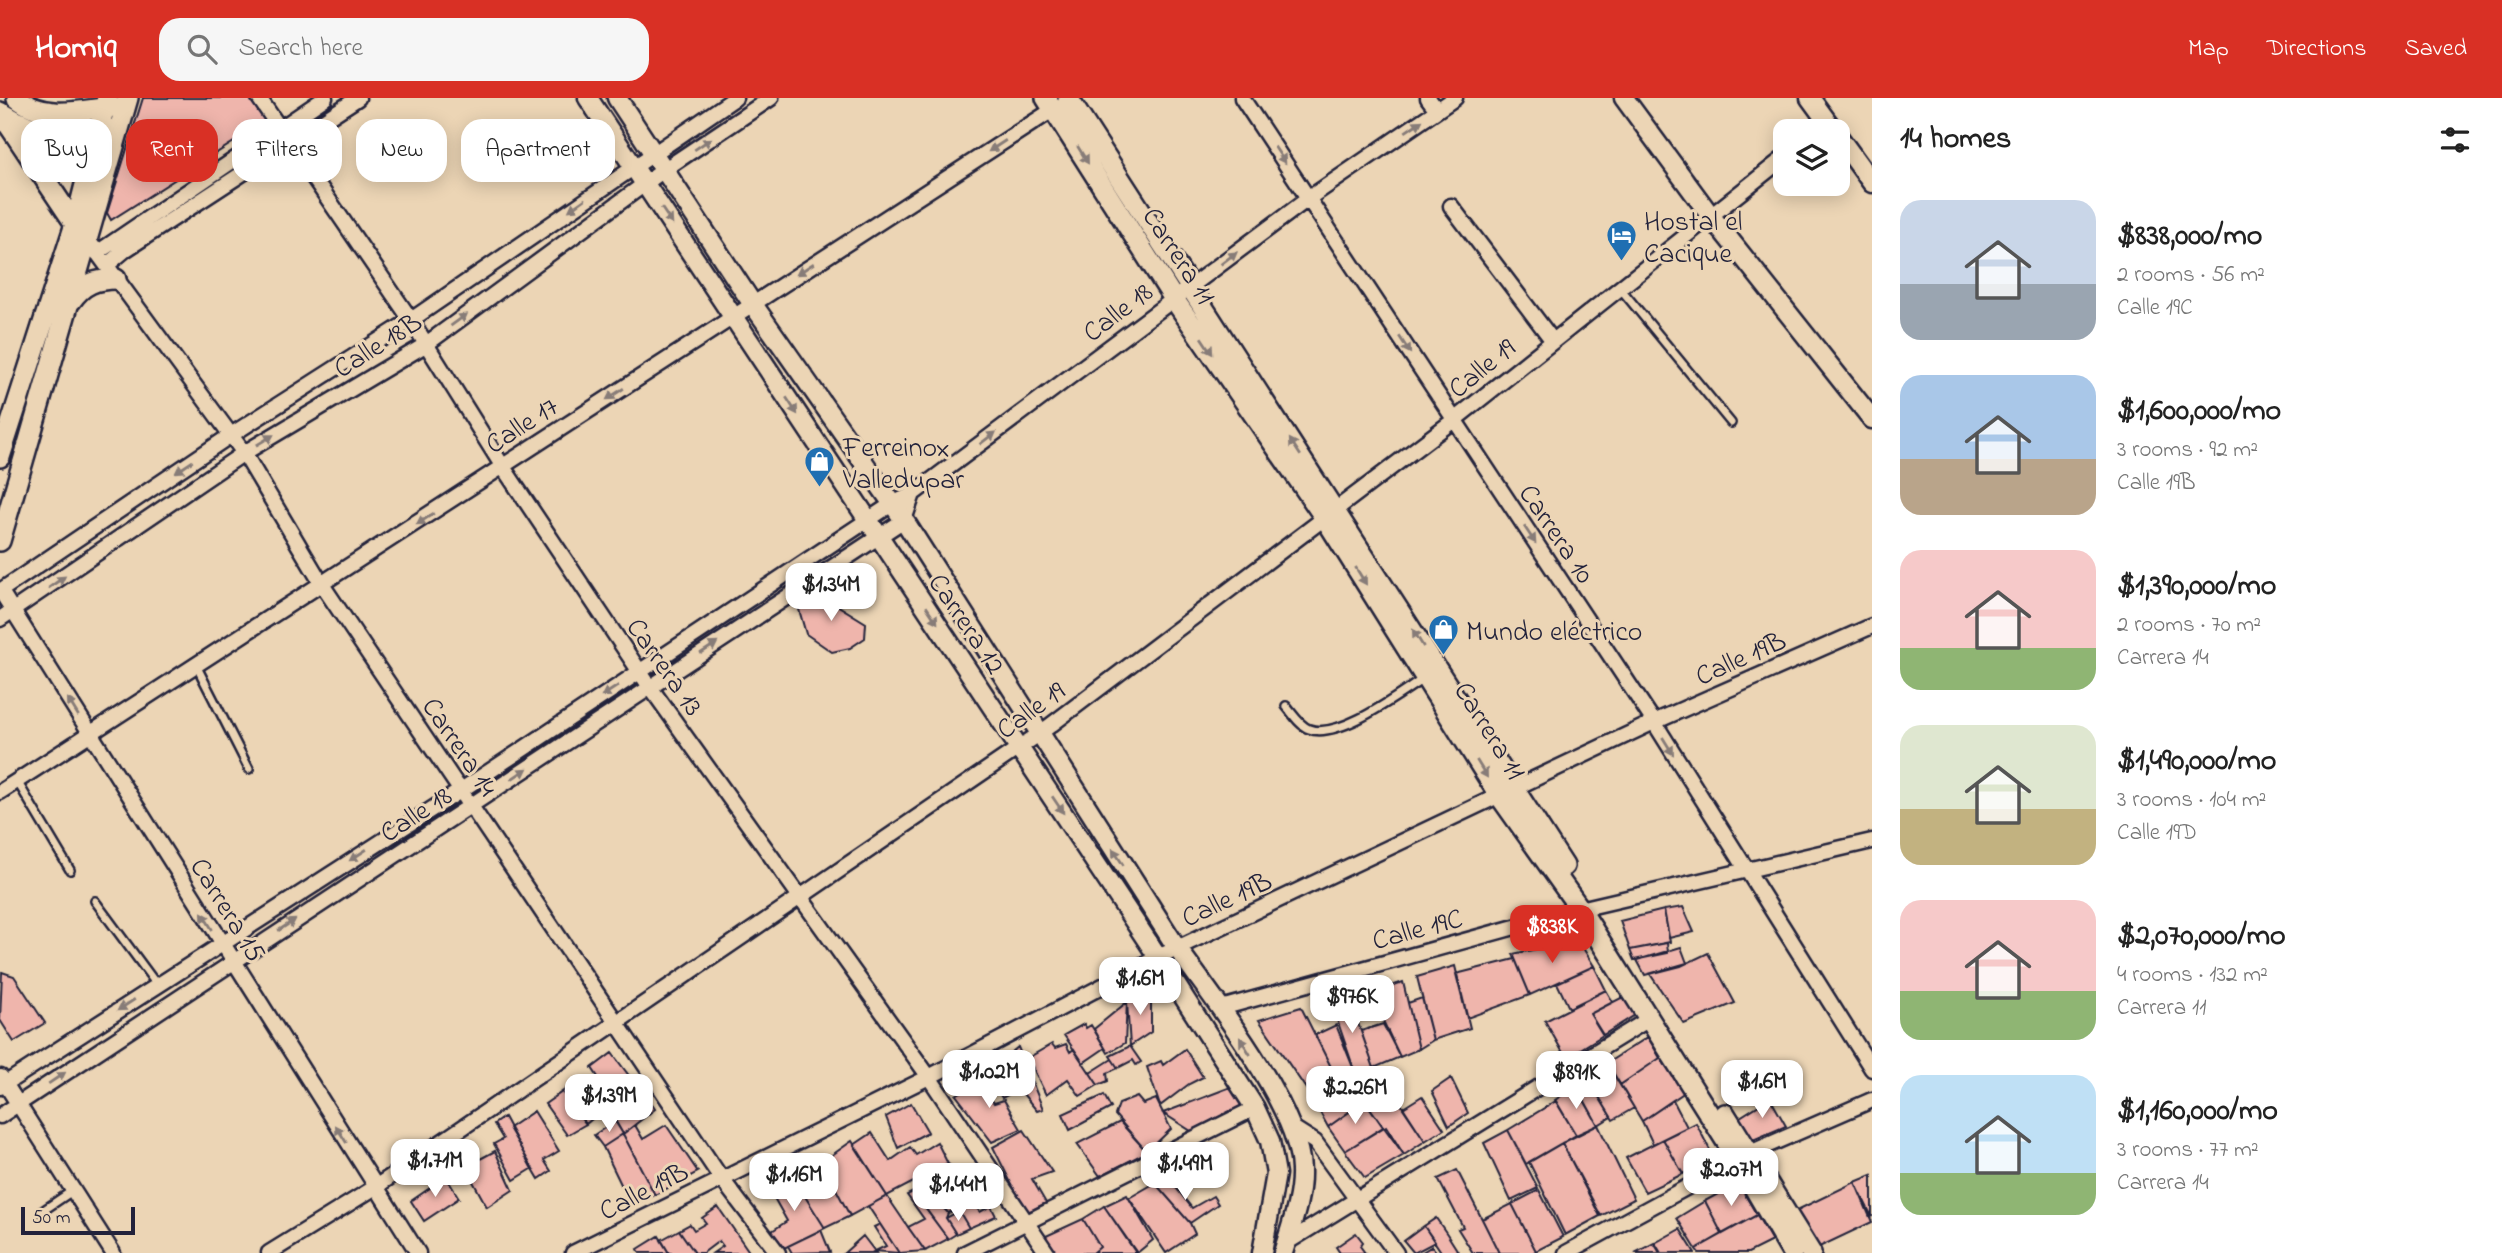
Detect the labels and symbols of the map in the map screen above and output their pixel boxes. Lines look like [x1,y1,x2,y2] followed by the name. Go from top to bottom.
[1405,119,1423,133] one-way arrow
[693,138,712,151] one-way arrow
[987,140,1006,153] one-way arrow
[1077,146,1090,165] one-way arrow
[1273,146,1287,164] one-way arrow
[568,198,586,212] one-way arrow
[1130,200,1224,314] street label: Carrera 11
[1644,203,1743,276] place label: Hostal el Cacique
[660,206,673,226] one-way arrow
[1604,219,1638,263] hotel icon: Hostal el Cacique
[1220,251,1238,265] one-way arrow
[795,262,815,275] one-way arrow
[1075,274,1163,354] street label: Calle 18
[327,304,431,390] street label: Calle 18B
[450,313,468,327] one-way arrow
[1440,329,1526,410] street label: Calle 19
[1398,336,1412,354] one-way arrow
[1200,337,1214,355] one-way arrow
[606,387,624,401] one-way arrow
[478,388,568,466] street label: Calle 17
[785,397,799,415] one-way arrow
[842,429,964,502] place label: Ferreinox Valledupar
[978,431,996,446] one-way arrow
[256,434,275,446] one-way arrow
[1289,437,1302,457] one-way arrow
[803,445,837,489] shop icon: Ferreinox Valledupar
[174,460,193,473] one-way arrow
[1507,477,1603,593] street label: Carrera 10
[416,512,434,526] one-way arrow
[1523,526,1537,544] one-way arrow
[774,564,888,623] pin: $1.34M
[916,566,1014,684] street label: Carrera 12
[1354,566,1367,586] one-way arrow
[48,575,66,589] one-way arrow
[925,606,938,625] one-way arrow
[614,611,712,726] street label: Carrera 13
[1426,613,1460,657] shop icon: Mundo eléctrico
[1466,613,1642,654] place label: Mundo eléctrico
[1689,622,1793,698] street label: Calle 19B
[1412,629,1425,648] one-way arrow
[699,642,718,655] one-way arrow
[989,672,1076,751] street label: Calle 19
[1442,675,1534,789] street label: Carrera 11
[601,684,620,697] one-way arrow
[410,690,507,806] street label: Carrera 14
[67,697,80,717] one-way arrow
[1662,736,1675,755] one-way arrow
[1475,759,1488,778] one-way arrow
[510,767,528,781] one-way arrow
[373,777,461,855] street label: Calle 18
[1051,795,1064,815] one-way arrow
[1112,847,1125,867] one-way arrow
[349,849,368,862] one-way arrow
[178,851,274,971] street label: Carrera 15
[1175,862,1279,940] street label: Calle 19B
[1368,900,1468,963] street label: Calle 19C
[1503,906,1601,965] pin: $838K
[201,911,214,930] one-way arrow
[278,919,297,932] one-way arrow
[1091,958,1189,1017] pin: $1.6M
[1303,976,1401,1035] pin: $976K
[116,998,135,1011] one-way arrow
[1238,1036,1251,1056] one-way arrow
[932,1051,1046,1110] pin: $1.02M
[1527,1052,1625,1111] pin: $891K
[1713,1060,1811,1120] pin: $1.6M
[1298,1066,1412,1126] pin: $2.26M
[47,1071,67,1084] one-way arrow
[552,1074,666,1134] pin: $1.39M
[334,1125,347,1144] one-way arrow
[378,1140,492,1199] pin: $1.71M
[1128,1142,1242,1202] pin: $1.49M
[1674,1148,1788,1208] pin: $2.07M
[593,1153,696,1233] street label: Calle 19B
[737,1154,851,1213] pin: $1.16M
[901,1164,1015,1223] pin: $1.44M
[21,1204,135,1236] scale bar

